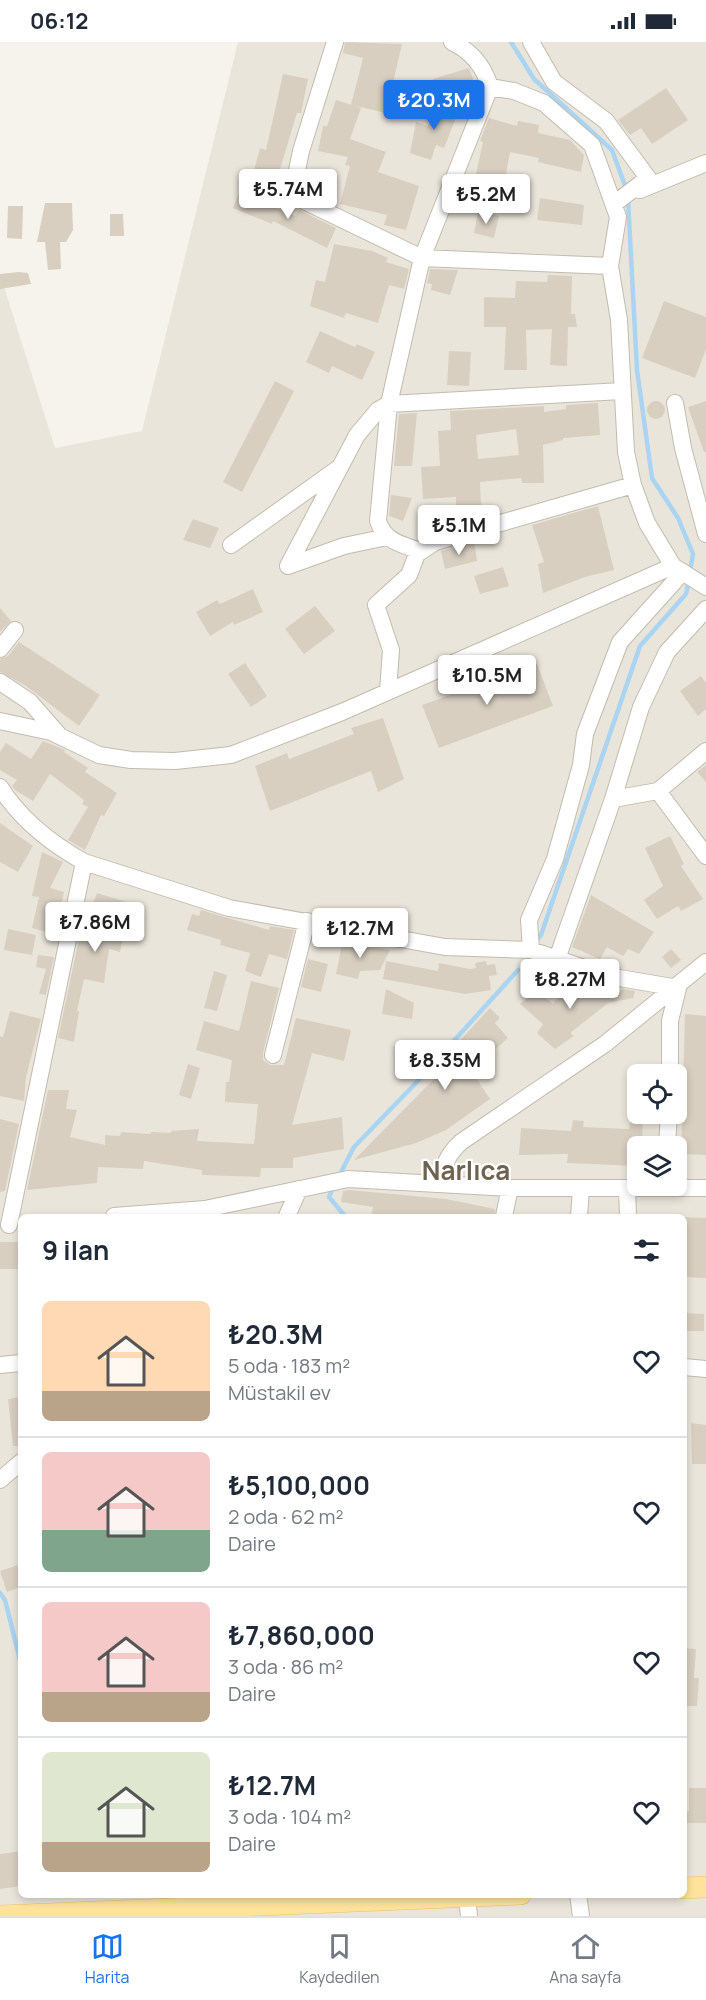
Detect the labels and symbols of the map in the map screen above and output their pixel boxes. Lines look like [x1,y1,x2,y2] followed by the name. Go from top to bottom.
[385,80,483,131] pin: ₺20.3M
[239,169,337,220] pin: ₺5.74M
[444,174,528,225] pin: ₺5.2M
[417,505,501,556] pin: ₺5.1M
[438,655,536,706] pin: ₺10.5M
[46,902,144,953] pin: ₺7.86M
[311,908,409,959] pin: ₺12.7M
[521,959,619,1010] pin: ₺8.27M
[396,1040,494,1091] pin: ₺8.35M
[422,1152,510,1188] district label: Narlıca

